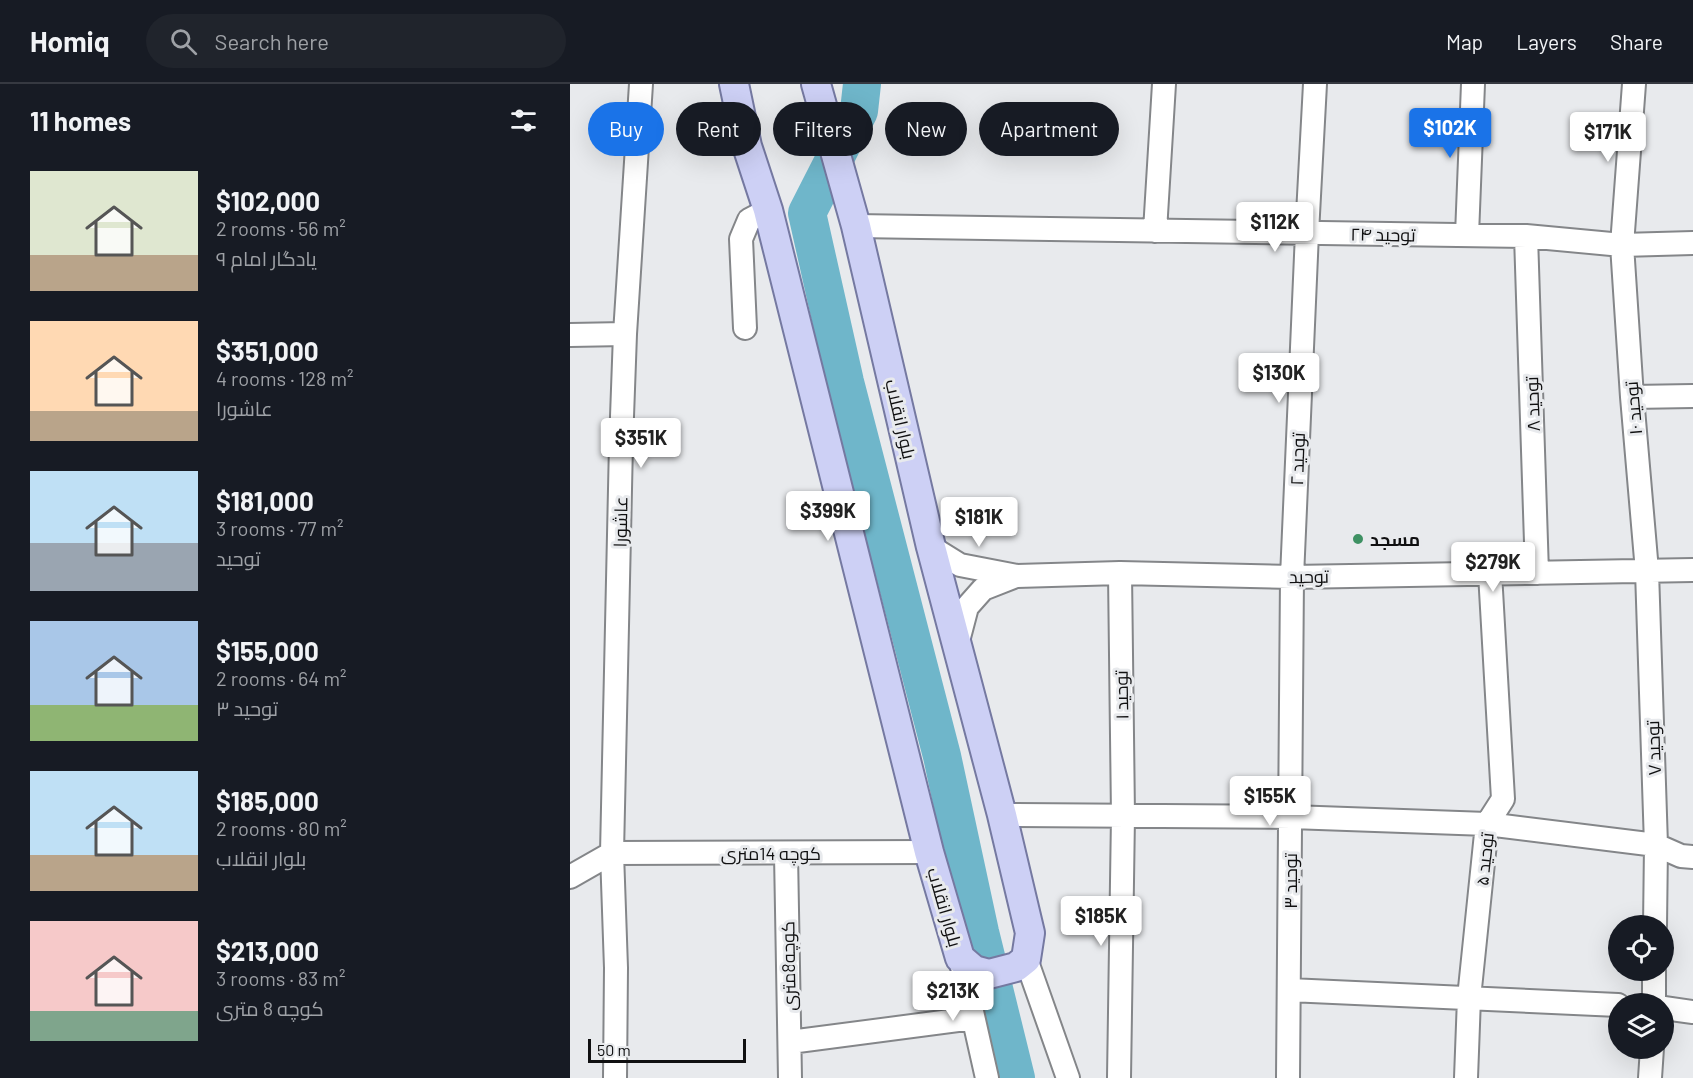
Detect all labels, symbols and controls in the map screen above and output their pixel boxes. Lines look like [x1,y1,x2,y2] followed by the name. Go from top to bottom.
[146,14,566,68] search box
[30,24,110,58] text: Homiq
[167,25,200,58] icon: search
[215,28,329,54] text: Search here
[1446,29,1483,54] text: Map
[1516,29,1577,54] text: Layers
[1610,29,1663,54] text: Share
[588,102,664,156] chip: Buy
[676,102,761,156] chip: Rent
[773,102,873,156] chip: Filters
[885,102,967,156] chip: New
[979,102,1119,156] chip: Apartment
[507,104,540,137] icon: filters
[30,105,131,136] text: 11 homes
[1408,108,1492,159] pin: $102K
[1566,112,1650,163] pin: $171K
[1423,115,1477,139] text: $102K
[1584,119,1632,143] text: $171K
[216,185,320,216] text: $102,000
[78,195,150,267] icon: home
[1233,202,1317,253] pin: $112K
[1250,209,1300,233] text: $112K
[216,216,346,240] text: 2 rooms · 56 m²
[1350,222,1416,247] street label: توحید ۲۴
[216,246,317,270] text: یادگار امام ۹
[216,335,319,366] text: $351,000
[78,345,150,417] icon: home
[1237,353,1321,404] pin: $130K
[1252,360,1306,384] text: $130K
[216,366,354,390] text: 4 rooms · 128 m²
[1520,376,1545,432] street label: توحید ۸
[880,377,921,461] street label: بلوار انقلاب
[1620,380,1647,436] street label: توحید ۱۰
[216,396,272,420] text: عاشورا
[599,418,683,469] pin: $351K
[615,425,667,449] text: $351K
[1285,432,1310,486] street label: توحید ۲
[216,485,314,516] text: $181,000
[786,491,870,542] pin: $399K
[78,495,150,567] icon: home
[609,496,632,548] street label: عاشورا
[937,497,1021,548] pin: $181K
[800,498,856,522] text: $399K
[955,504,1003,528] text: $181K
[216,516,344,540] text: 3 rooms · 77 m²
[1370,528,1420,550] place label: مسجد
[1351,532,1365,546] marker: مسجد
[1451,542,1535,593] pin: $279K
[216,546,261,570] text: توحید
[1465,549,1521,573] text: $279K
[1289,565,1329,588] street label: توحید
[216,635,319,666] text: $155,000
[78,645,150,717] icon: home
[216,666,346,690] text: 2 rooms · 64 m²
[1110,670,1133,720] street label: توحید ۱
[216,696,278,720] text: توحید ۳
[1641,720,1666,776] street label: توحید ۷
[1228,776,1312,827] pin: $155K
[1244,783,1296,807] text: $155K
[216,785,319,816] text: $185,000
[78,795,150,867] icon: home
[216,816,347,840] text: 2 rooms · 80 m²
[1470,831,1499,887] street label: توحید ۵
[721,842,821,866] street label: کوچه 14متری
[216,846,306,870] text: بلوار انقلاب
[1279,853,1302,909] street label: توحید ۳
[922,865,967,949] street label: بلوار انقلاب
[1059,896,1143,947] pin: $185K
[1075,903,1127,927] text: $185K
[1608,915,1674,1059] map controls
[1608,915,1674,981] button: locate
[776,921,802,1011] street label: کوچه8متری
[216,935,319,966] text: $213,000
[78,945,150,1017] icon: home
[216,966,345,990] text: 3 rooms · 83 m²
[911,971,995,1022] pin: $213K
[927,978,979,1002] text: $213K
[1608,993,1674,1059] button: layers
[216,996,324,1020] text: کوچه 8 متری
[588,1036,746,1064] scale bar
[597,1040,631,1059] text: 50 m

